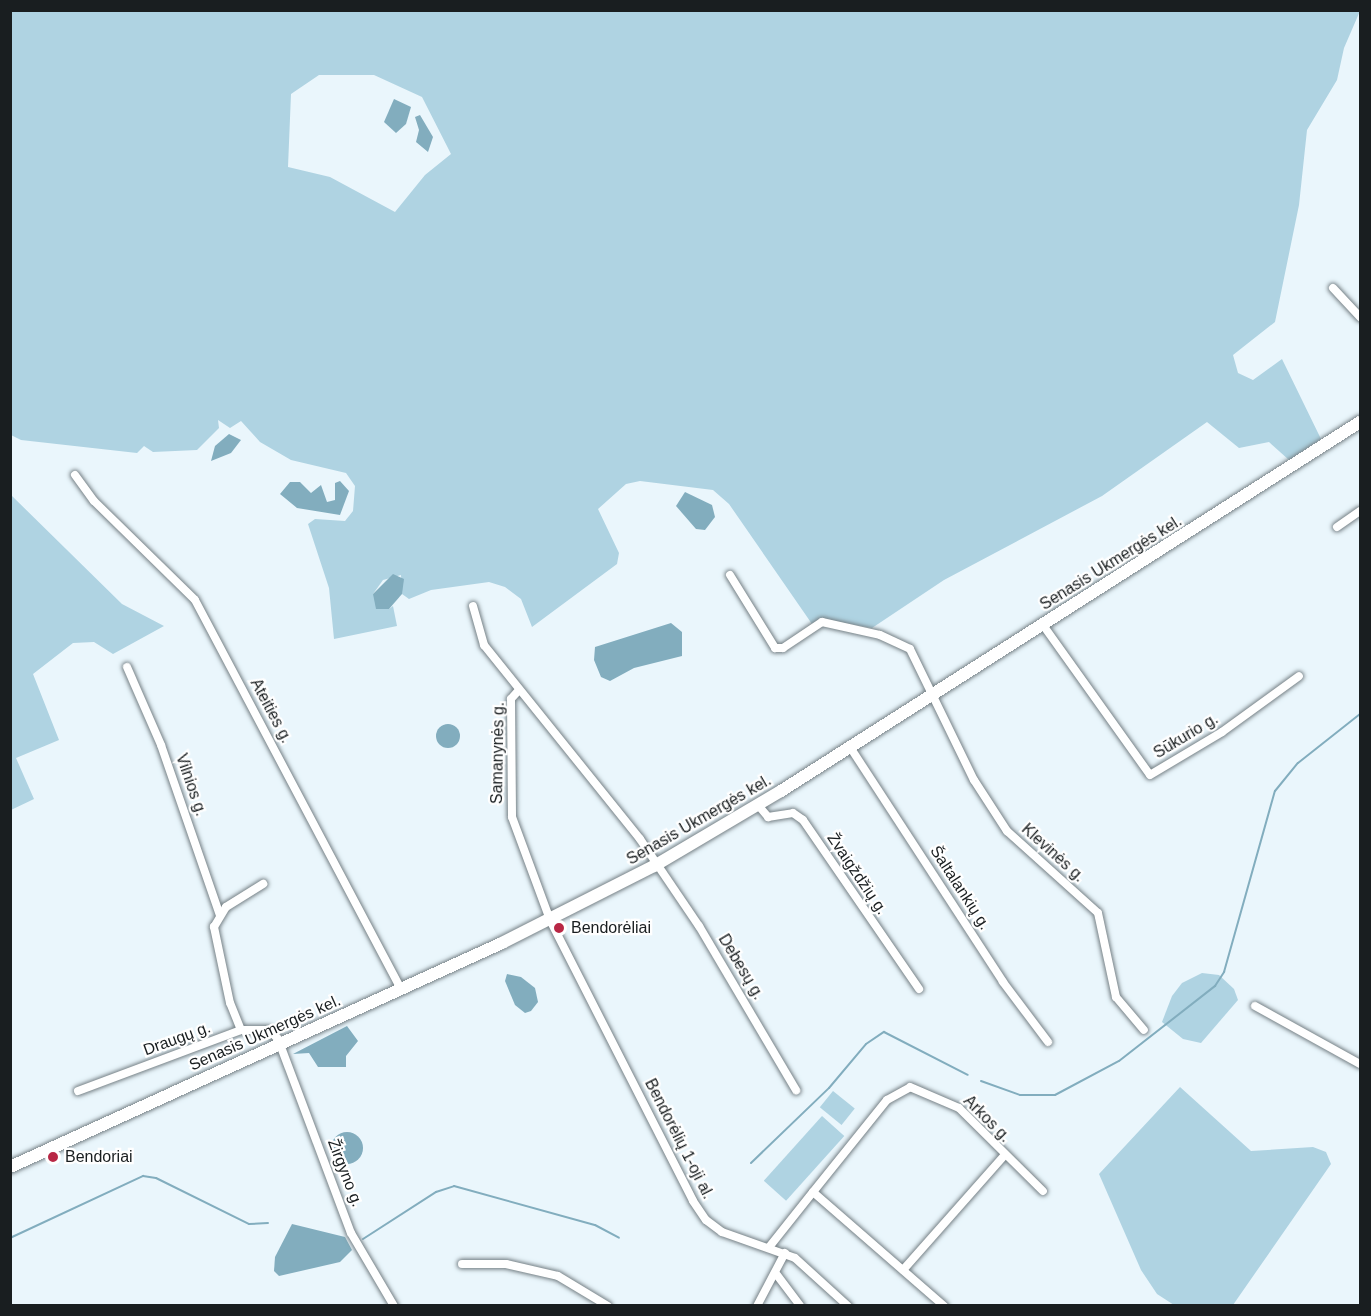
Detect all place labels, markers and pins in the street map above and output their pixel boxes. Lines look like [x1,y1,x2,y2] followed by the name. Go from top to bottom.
[571,918,651,938] place label: Bendorėliai
[552,921,566,935] marker: Bendorėliai
[65,1147,133,1167] place label: Bendoriai
[46,1150,60,1164] marker: Bendoriai

